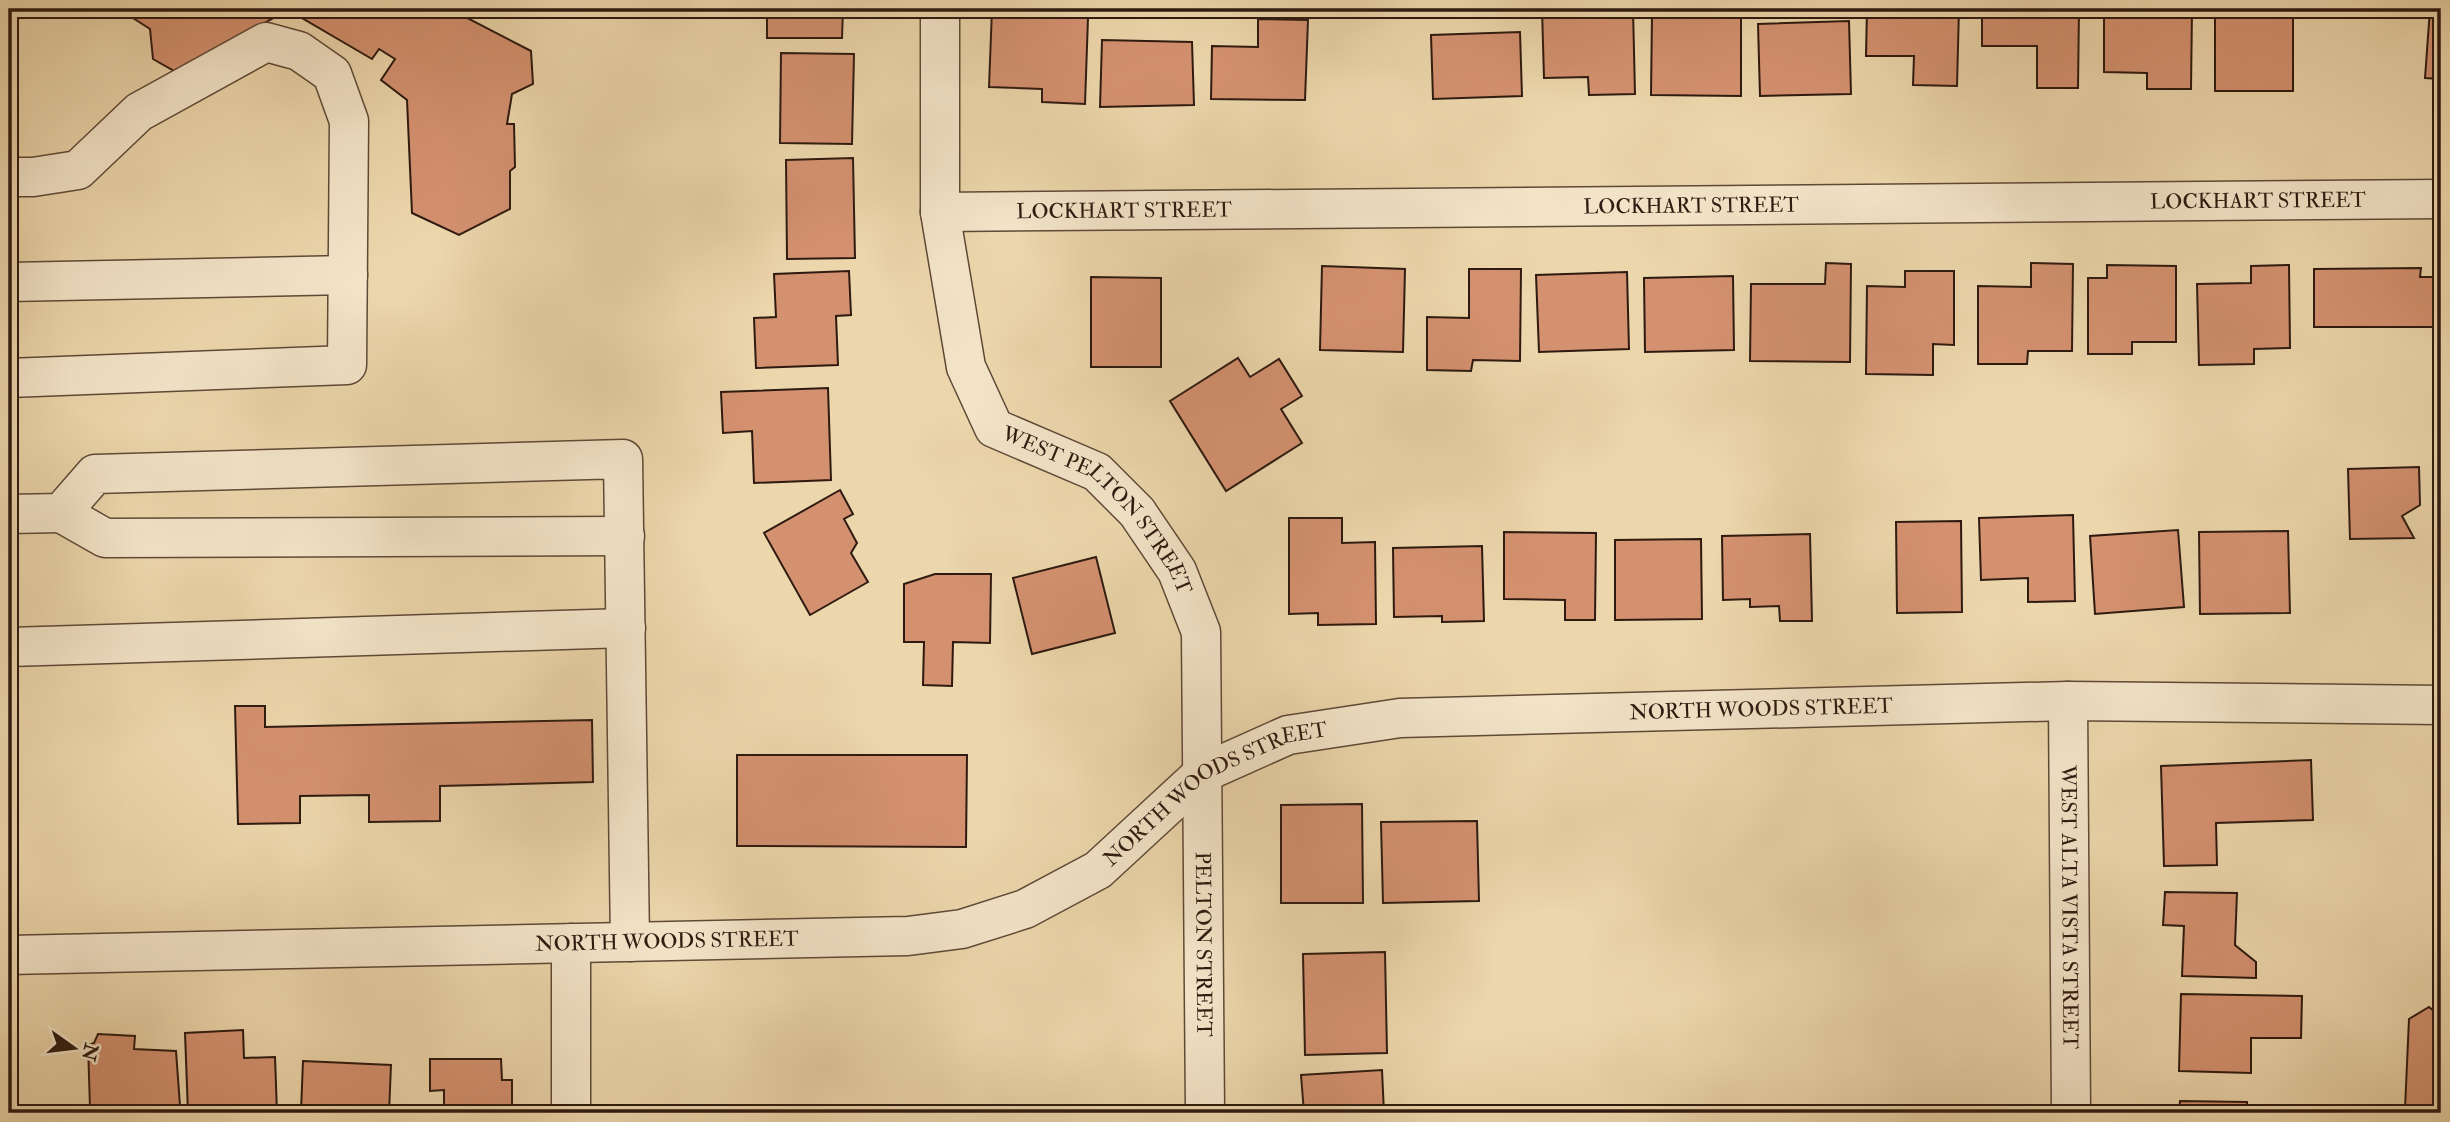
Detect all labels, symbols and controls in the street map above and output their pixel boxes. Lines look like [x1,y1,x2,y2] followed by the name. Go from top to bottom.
[2150,186,2366,215] street label: LOCKHART STREET
[1583,191,1799,220] street label: LOCKHART STREET
[1016,196,1232,225] street label: LOCKHART STREET
[997,419,1198,598] street label: WEST PELTON STREET
[1629,692,1894,726] street label: NORTH WOODS STREET
[1097,716,1329,872] street label: NORTH WOODS STREET
[2055,764,2084,1050] street label: WEST ALTA VISTA STREET
[1189,852,1218,1037] street label: PELTON STREET
[535,925,799,957] street label: NORTH WOODS STREET
[38,1014,108,1084] north arrow
[76,1040,103,1064] text: N

